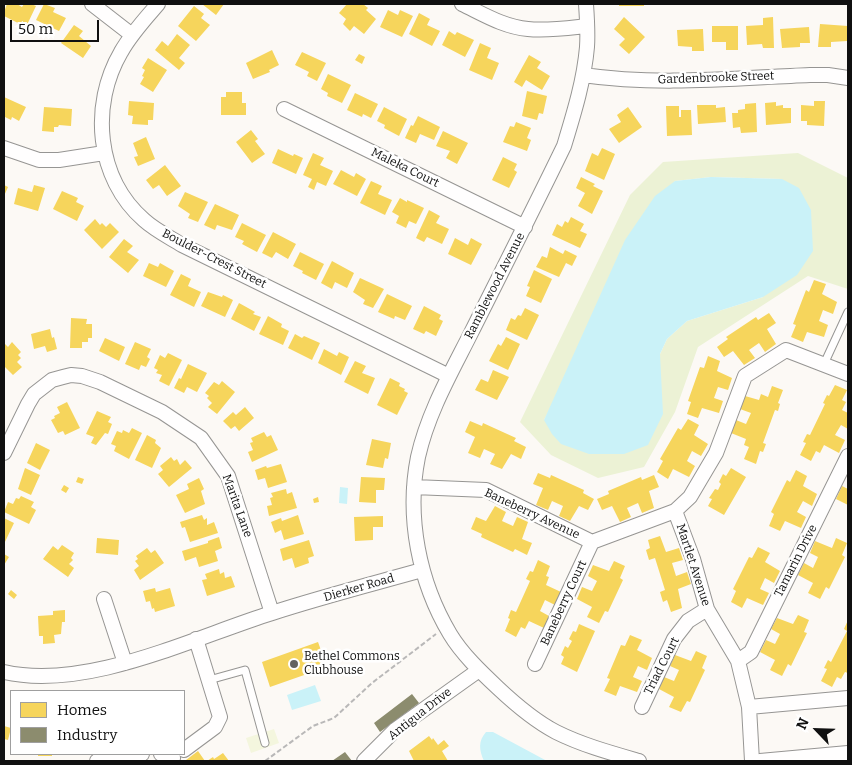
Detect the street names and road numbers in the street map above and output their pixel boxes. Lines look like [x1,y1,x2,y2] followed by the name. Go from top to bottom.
[658,69,774,87] street label: Gardenbrooke Street
[369,145,441,191] street label: Maleka Court
[159,226,269,292] street label: Boulder-Crest Street
[462,230,528,342] street label: Ramblewood Avenue
[219,472,255,540] street label: Marita Lane
[482,486,582,542] street label: Baneberry Avenue
[673,522,713,608] street label: Martlet Avenue
[772,522,820,600] street label: Tamarin Drive
[538,558,590,648] street label: Baneberry Court
[322,571,396,605] street label: Dierker Road
[641,635,683,697] street label: Triad Court
[385,685,455,743] street label: Antigua Drive

